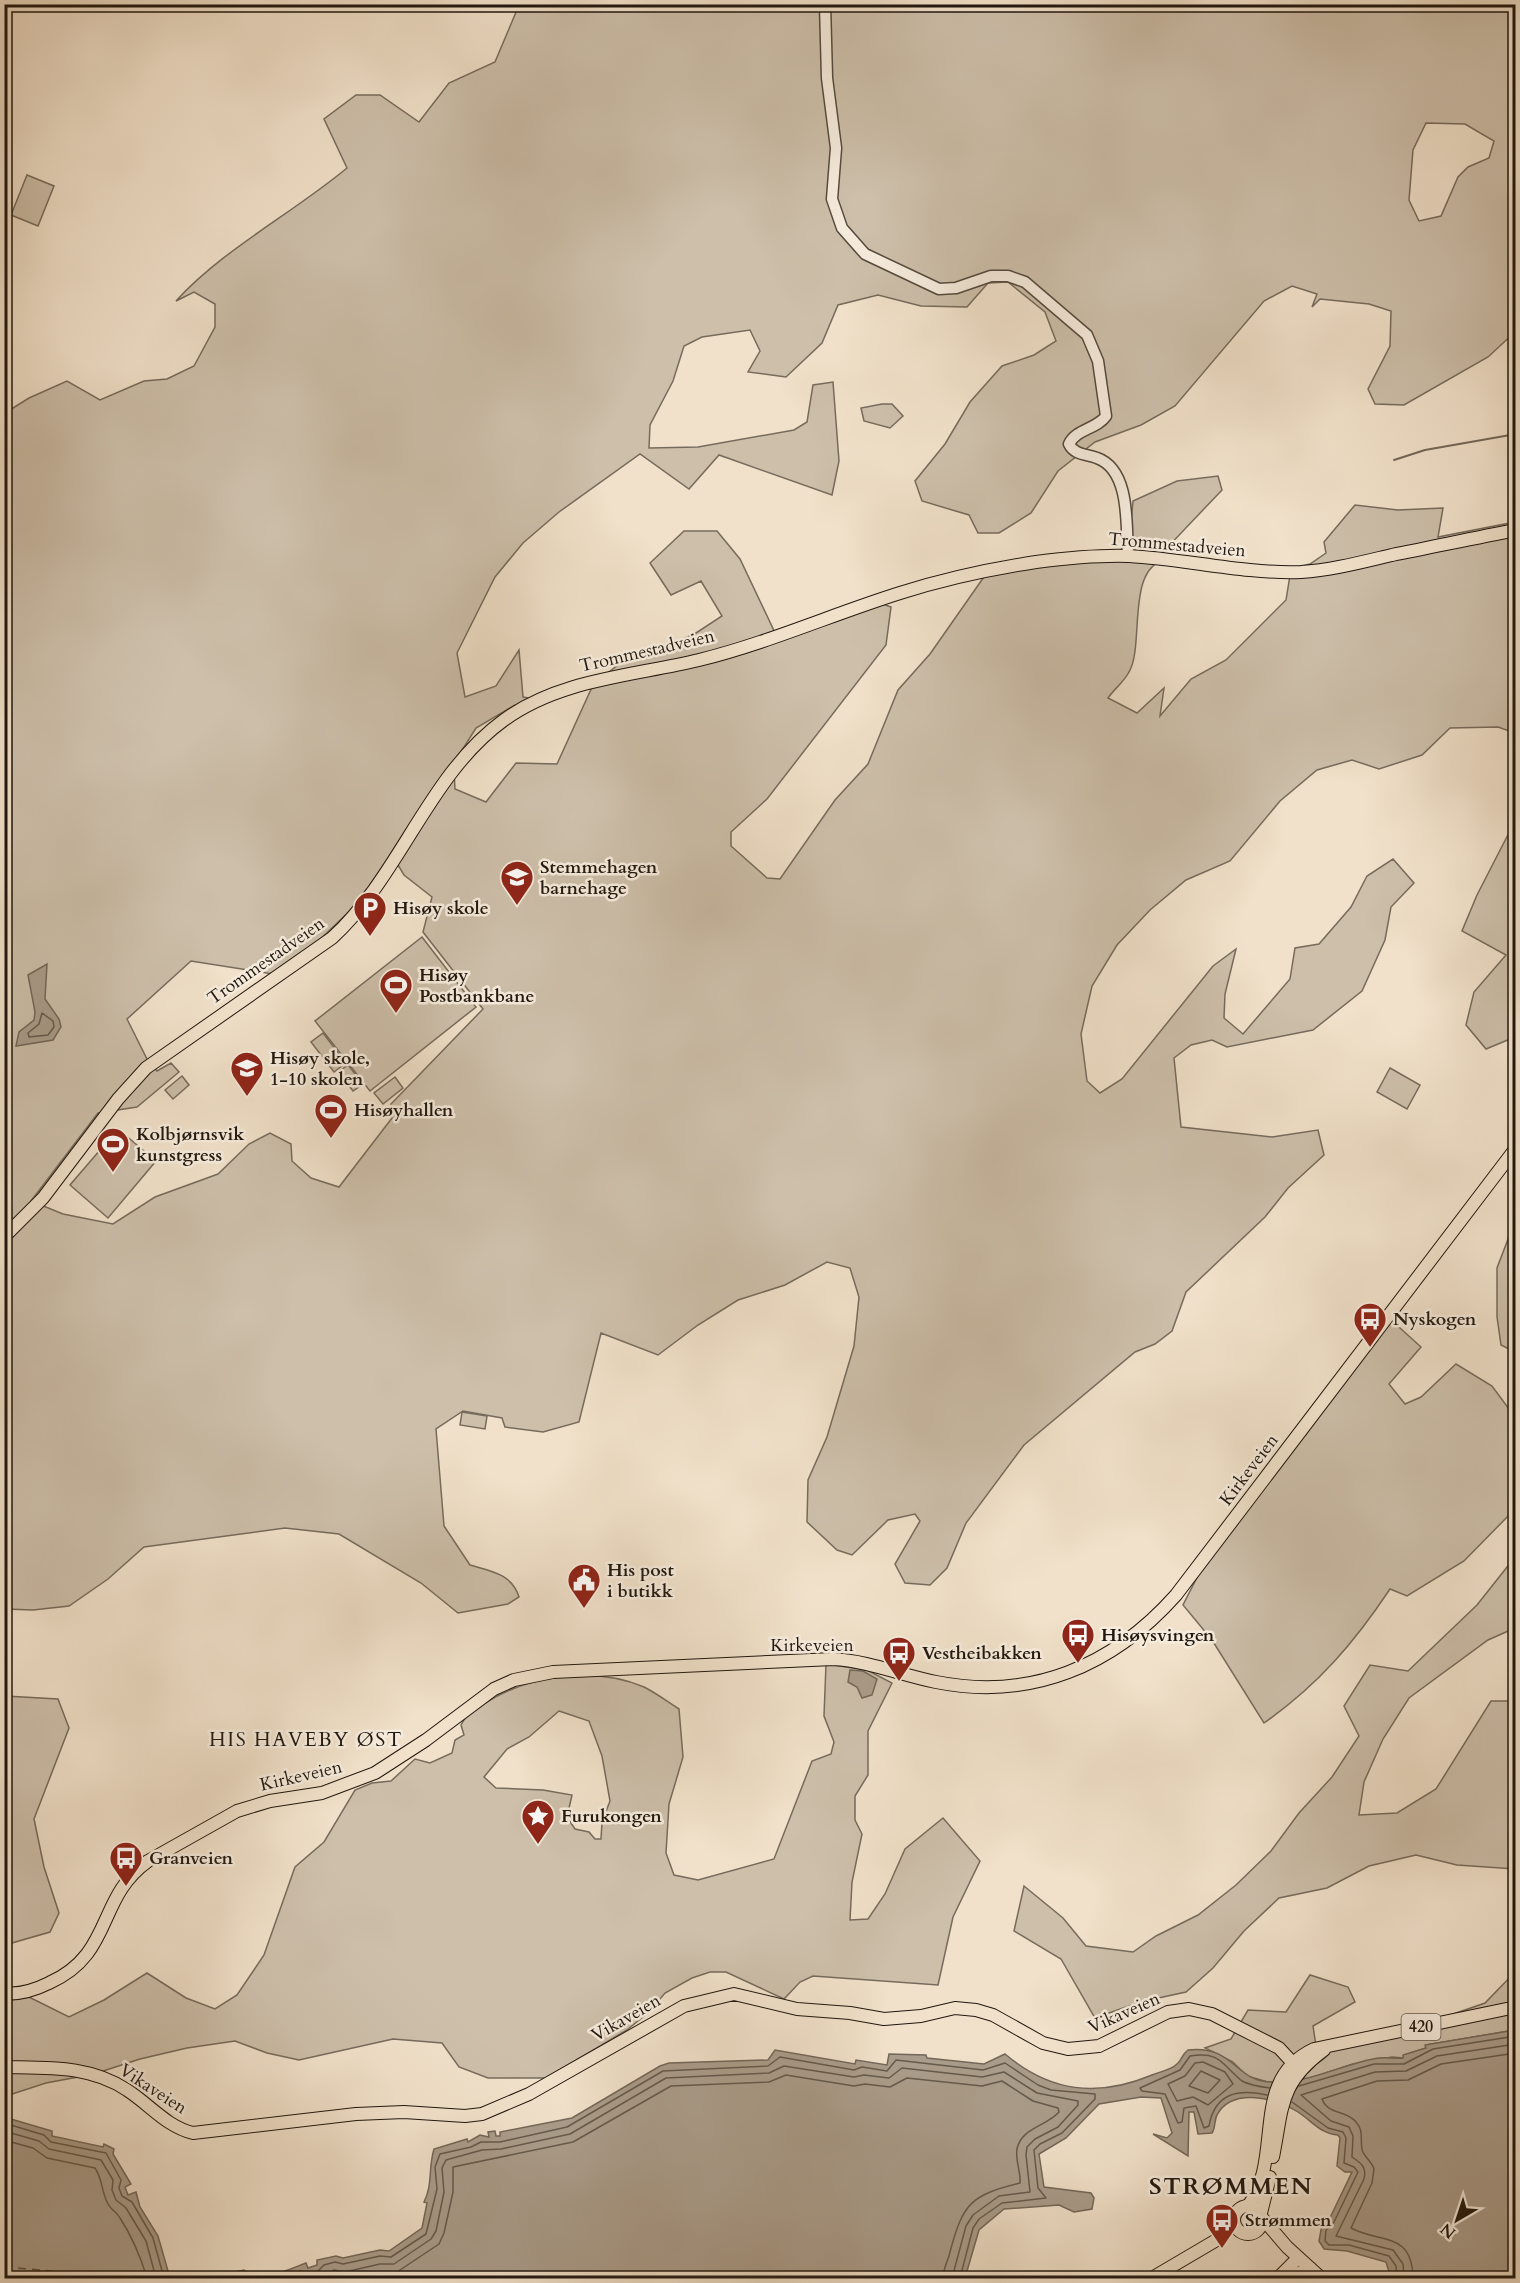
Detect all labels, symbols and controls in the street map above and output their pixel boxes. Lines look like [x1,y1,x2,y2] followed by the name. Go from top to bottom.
[1107,527,1248,564] street label: Trommestadveien
[577,623,718,679] street label: Trommestadveien
[540,855,658,901] place label: Stemmehagen barnehage
[499,859,535,906] school or university icon: Stemmehagen barnehage
[352,890,388,937] parking icon: Hisøy skole
[393,896,489,921] place label: Hisøy skole
[202,911,330,1011] street label: Trommestadveien
[419,963,535,1009] place label: Hisøy Postbankbane
[378,967,414,1014] sports icon: Hisøy Postbankbane
[270,1046,370,1092] place label: Hisøy skole, 1-10 skolen
[229,1050,265,1097] school or university icon: Hisøy skole, 1-10 skolen
[313,1092,349,1139] sports icon: Hisøyhallen
[354,1098,454,1123] place label: Hisøyhallen
[136,1122,245,1168] place label: Kolbjørnsvik kunstgress
[95,1126,131,1173] sports icon: Kolbjørnsvik kunstgress
[1352,1301,1388,1348] bus stop icon: Nyskogen
[1393,1307,1477,1332] place label: Nyskogen
[1214,1428,1285,1511] street label: Kirkeveien
[607,1558,674,1604] place label: His post i butikk
[566,1562,602,1609] public building icon: His post i butikk
[1060,1617,1096,1664] bus stop icon: Hisøysvingen
[1101,1623,1215,1648] place label: Hisøysvingen
[770,1633,855,1658] street label: Kirkeveien
[881,1635,917,1682] bus stop icon: Vestheibakken
[922,1641,1042,1666] place label: Vestheibakken
[209,1726,403,1753] district label: HIS HAVEBY ØST
[257,1754,345,1798] street label: Kirkeveien
[520,1798,556,1845] place icon: Furukongen
[561,1804,662,1829] place label: Furukongen
[108,1840,144,1887] bus stop icon: Granveien
[149,1846,234,1871] place label: Granveien
[1084,1986,1165,2040] street label: Vikaveien
[587,1988,666,2048] street label: Vikaveien
[1402,2014,1440,2040] road number: 420
[114,2058,193,2121] street label: Vikaveien
[1149,2170,1313,2203] district label: STRØMMEN
[1427,2190,1487,2250] north arrow
[1204,2202,1240,2249] bus stop icon: Strømmen
[1245,2208,1332,2233] place label: Strømmen
[1436,2218,1461,2244] text: N

